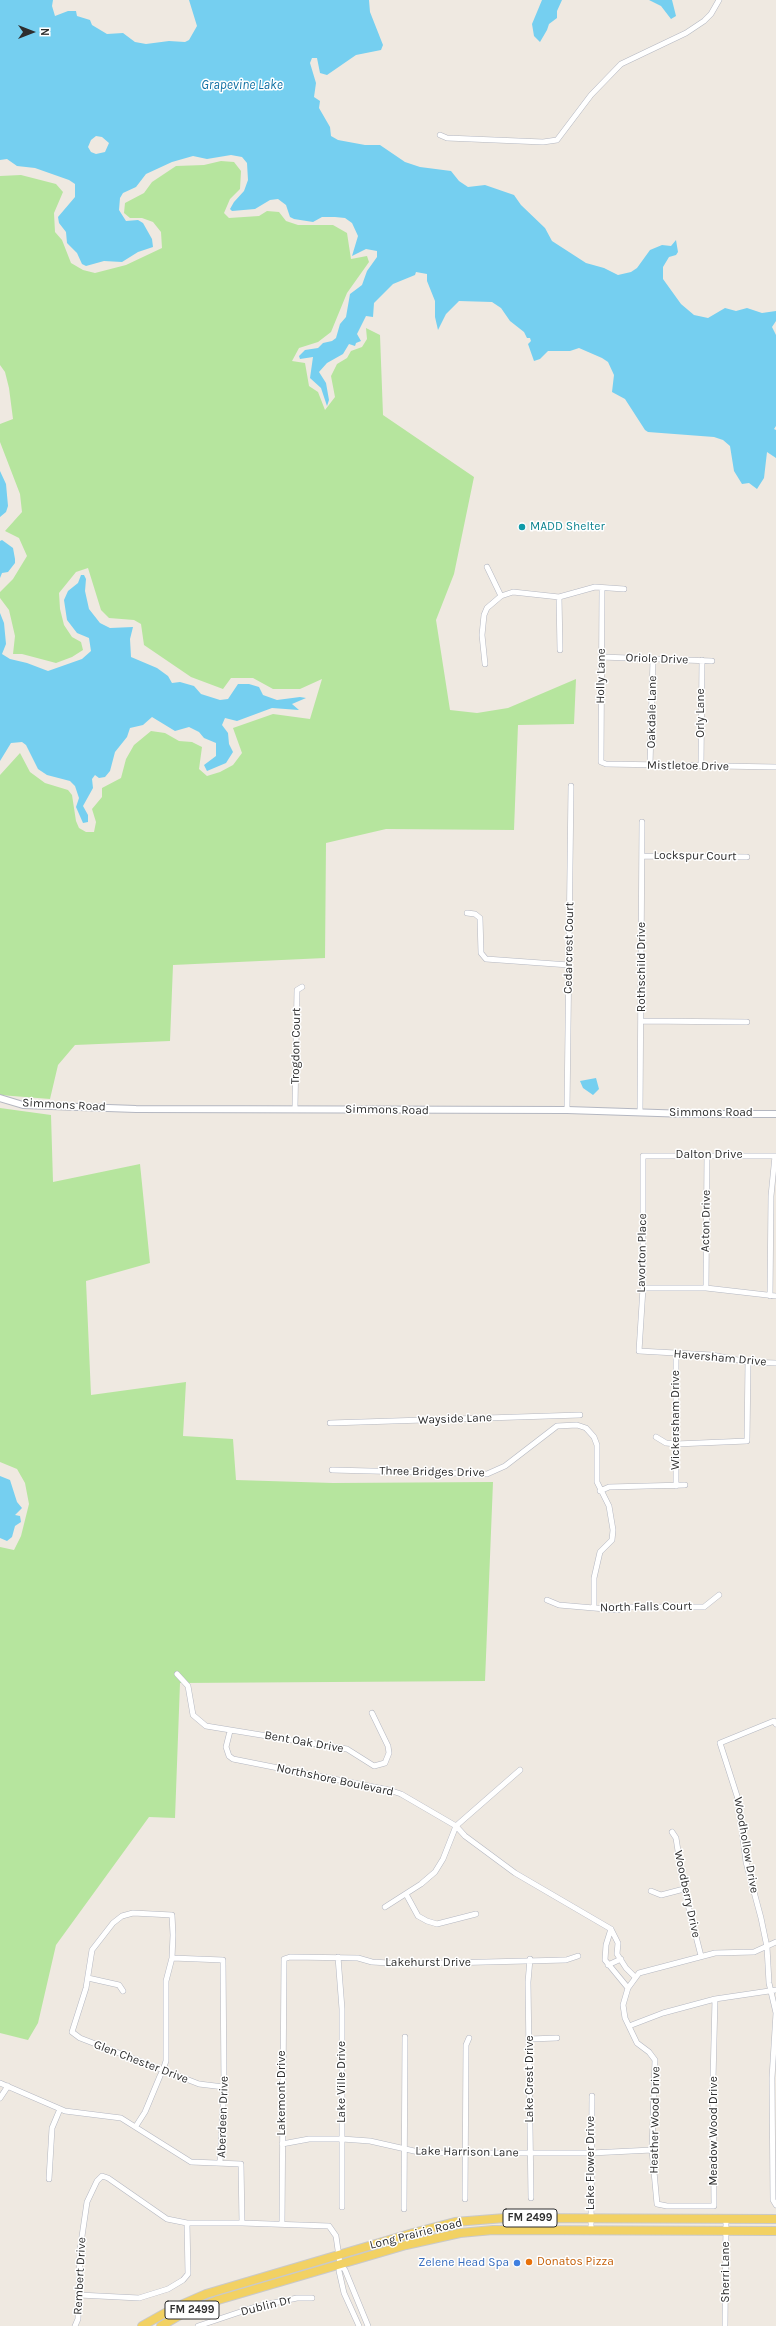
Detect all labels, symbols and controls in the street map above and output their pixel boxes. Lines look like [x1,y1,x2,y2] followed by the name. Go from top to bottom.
[12,12,52,52] north arrow
[38,28,51,36] text: N
[201,77,283,93] water label: Grapevine Lake
[530,520,605,534] place label: MADD Shelter
[517,522,527,532] marker: MADD Shelter
[593,648,609,704] street label: Holly Lane
[625,651,689,667] street label: Oriole Drive
[644,675,660,749] street label: Oakdale Lane
[694,688,708,738] street label: Orly Lane
[647,758,729,774] street label: Mistletoe Drive
[653,848,737,864] street label: Lockspur Court
[561,902,577,994] street label: Cedarcrest Court
[635,922,649,1012] street label: Rothschild Drive
[288,1008,304,1084] street label: Trogdon Court
[22,1096,106,1114] street label: Simmons Road
[345,1102,429,1118] street label: Simmons Road
[669,1106,753,1120] street label: Simmons Road
[675,1148,743,1162] street label: Dalton Drive
[698,1190,714,1252] street label: Acton Drive
[634,1213,650,1293] street label: Lavorton Place
[673,1347,767,1369] street label: Haversham Drive
[669,1370,683,1470] street label: Wickersham Drive
[418,1411,492,1427] street label: Wayside Lane
[379,1464,485,1480] street label: Three Bridges Drive
[600,1599,692,1615] street label: North Falls Court
[263,1728,345,1756] street label: Bent Oak Drive
[275,1761,395,1799] street label: Northshore Boulevard
[730,1796,762,1894] street label: Woodhollow Drive
[671,1849,703,1939] street label: Woodberry Drive
[385,1956,471,1970] street label: Lakehurst Drive
[523,2035,537,2123] street label: Lake Crest Drive
[92,2037,190,2087] street label: Glen Chester Drive
[335,2041,349,2123] street label: Lake Ville Drive
[275,2050,289,2136] street label: Lakemont Drive
[647,2066,663,2174] street label: Heather Wood Drive
[214,2076,232,2158] street label: Aberdeen Drive
[707,2076,721,2186] street label: Meadow Wood Drive
[584,2116,598,2210] street label: Lake Flower Drive
[415,2144,519,2160] street label: Lake Harrison Lane
[503,2209,557,2227] road number: FM 2499
[368,2216,464,2252] street label: Long Prairie Road
[71,2237,89,2315] street label: Rembert Drive
[719,2241,733,2303] street label: Sherri Lane
[537,2255,614,2269] place label: Donatos Pizza
[418,2256,509,2270] place label: Zelene Head Spa
[524,2257,534,2267] marker: Donatos Pizza
[512,2258,522,2268] marker: Zelene Head Spa
[239,2293,293,2319] street label: Dublin Dr
[165,2301,219,2319] road number: FM 2499

